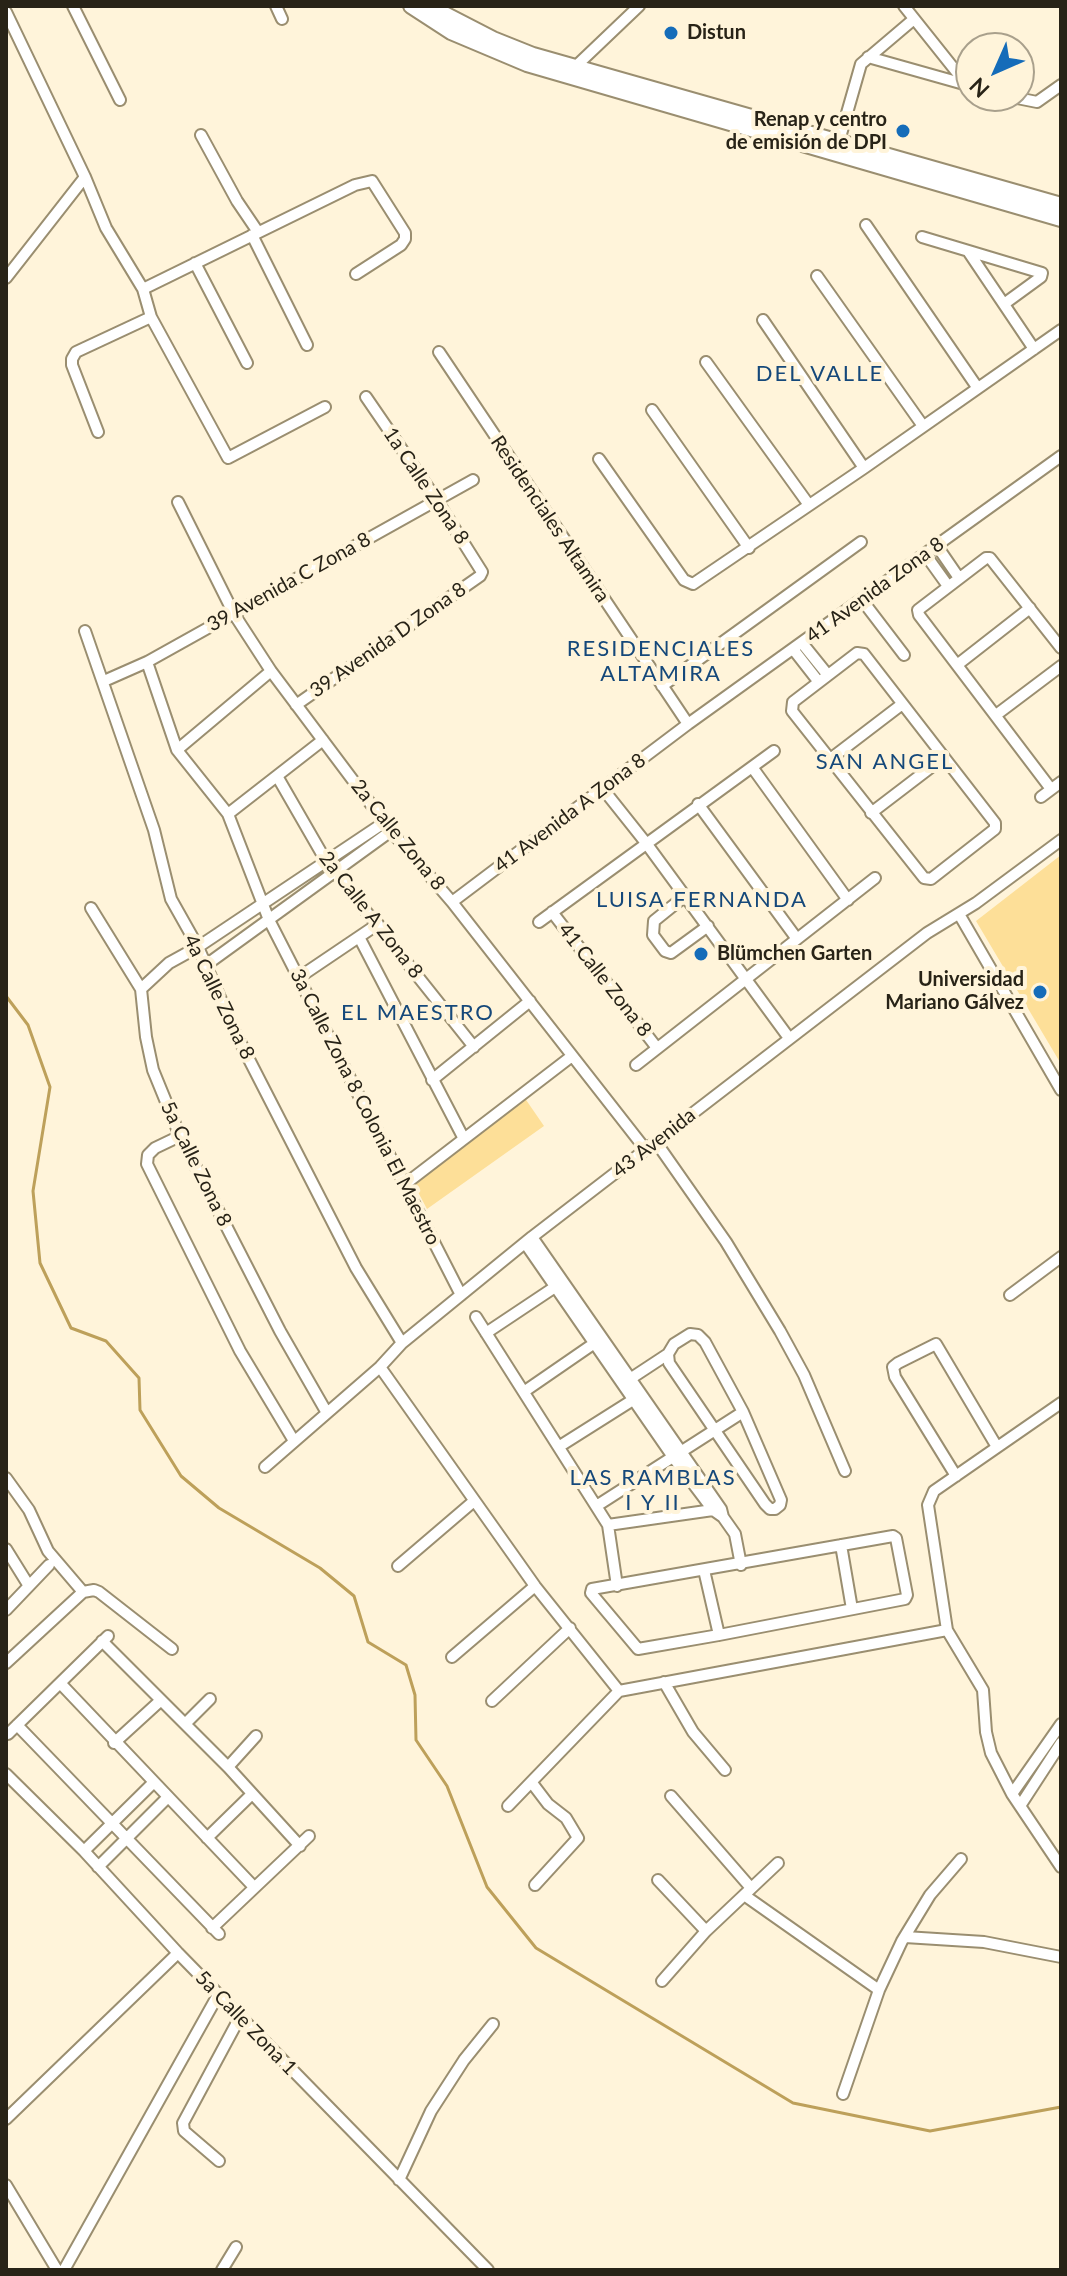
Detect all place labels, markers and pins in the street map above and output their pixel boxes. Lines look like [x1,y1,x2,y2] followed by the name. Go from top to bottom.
[687,21,746,45] place label: Distun
[662,24,680,42] marker: Distun
[726,108,887,155] place label: Renap y centro de emisión de DPI
[894,122,912,140] marker: Renap y centro de emisión de DPI
[717,942,872,966] place label: Blümchen Garten
[692,945,710,963] marker: Blümchen Garten
[885,968,1024,1015] place label: Universidad Mariano Gálvez
[1031,983,1049,1001] marker: Universidad Mariano Gálvez

